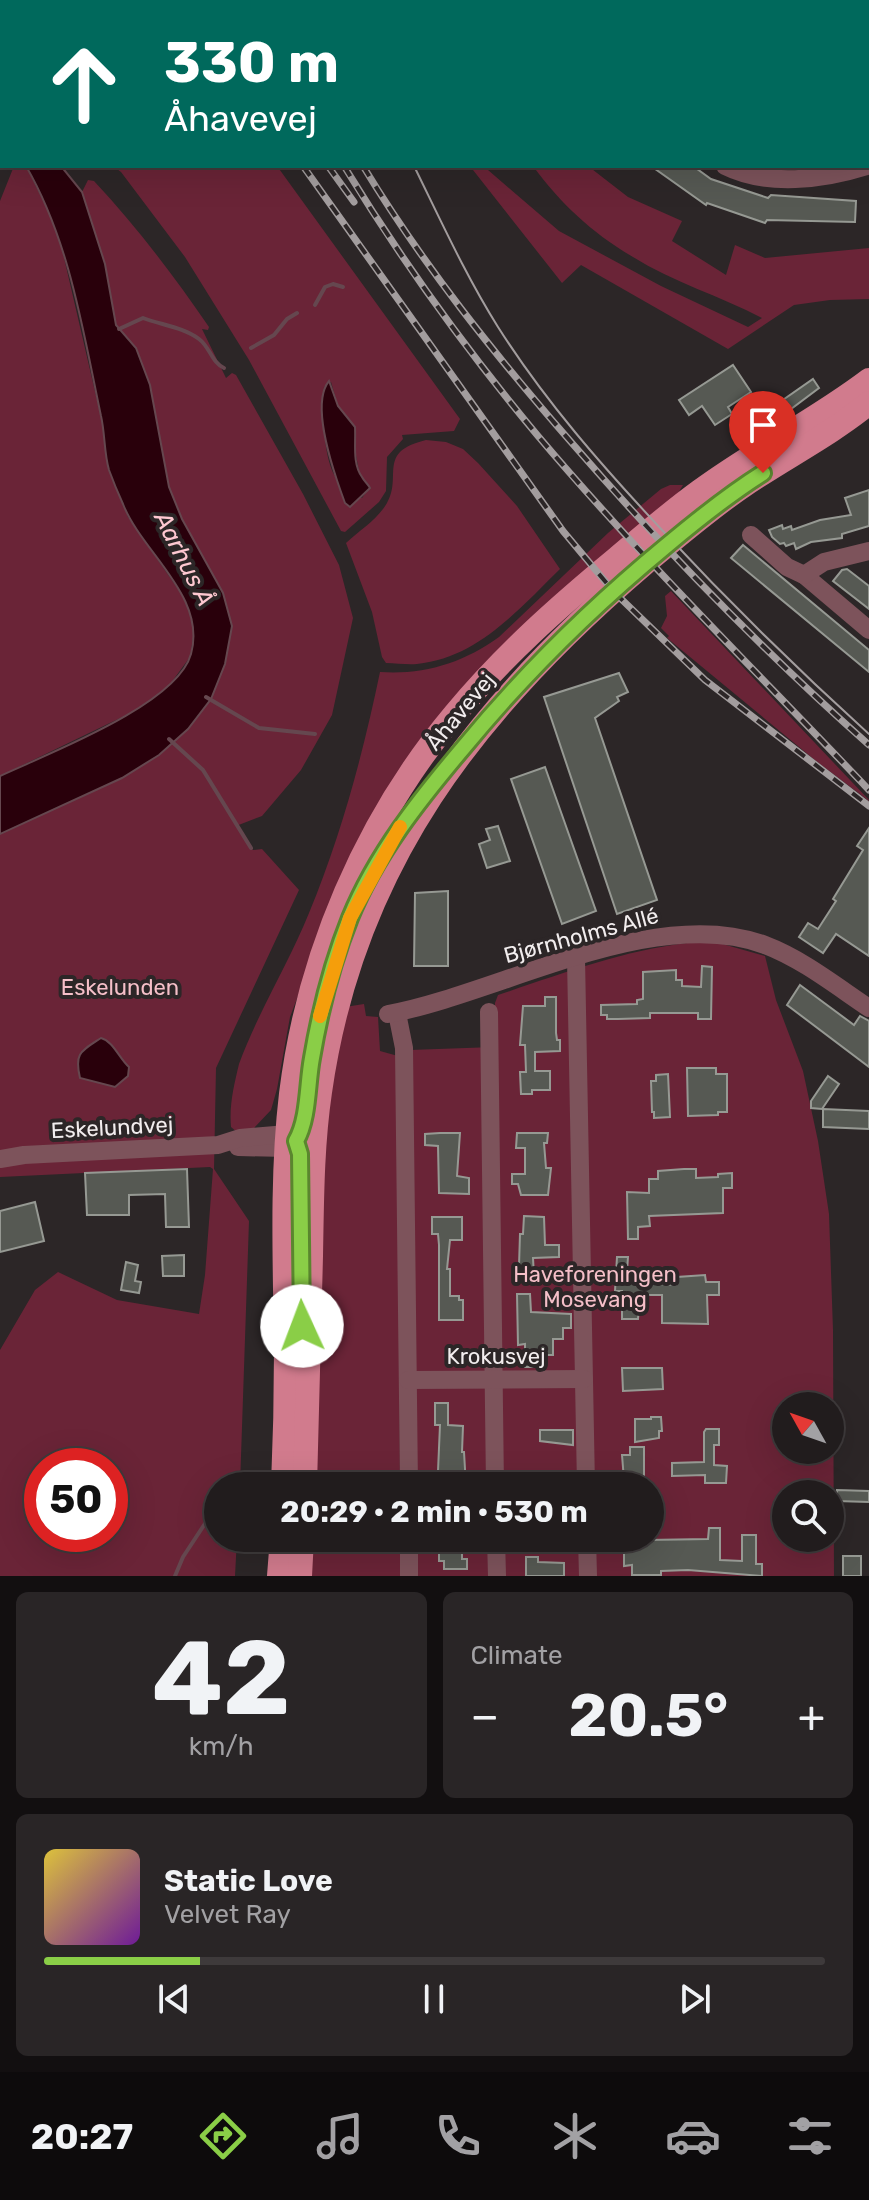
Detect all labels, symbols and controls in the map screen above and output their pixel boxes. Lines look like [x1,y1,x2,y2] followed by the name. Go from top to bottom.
[164,30,339,96] text: 330 m
[32,32,136,136] icon: ahead
[164,97,317,140] text: Åhavevej
[729,391,797,473] pin
[741,403,785,447] icon: arrive
[147,505,220,611] water label: Aarhus Å
[420,667,501,756] street label: Åhavevej
[501,902,662,969] street label: Bjørnholms Allé
[61,974,179,1001] park label: Eskelunden
[50,1111,174,1144] street label: Eskelundvej
[513,1261,677,1313] park label: Haveforeningen Mosevang
[260,1284,344,1368] position arrow
[446,1343,546,1370] street label: Krokusvej
[772,1392,844,1464] north arrow
[772,1392,844,1552] map controls
[24,1448,128,1552] speed limit sign: 50
[772,1480,844,1552] button: search
[280,1494,588,1530] text: 20:29 · 2 min · 530 m
[152,1617,291,1740] text: 42
[471,1640,563,1671] text: Climate
[568,1680,728,1751] text: 20.5°
[471,1690,499,1742] text: −
[798,1690,825,1742] text: +
[189,1731,254,1762] text: km/h
[164,1863,333,1899] text: Static Love
[164,1899,291,1930] text: Velvet Ray
[152,1977,196,2021] icon: previous
[412,1977,456,2021] icon: pause
[673,1977,717,2021] icon: next
[195,2108,251,2164] icon: directions
[312,2108,368,2164] icon: music
[430,2108,486,2164] icon: phone
[547,2108,603,2164] icon: climate
[665,2108,721,2164] icon: car
[782,2108,838,2164] icon: filters
[31,2115,133,2158] text: 20:27

